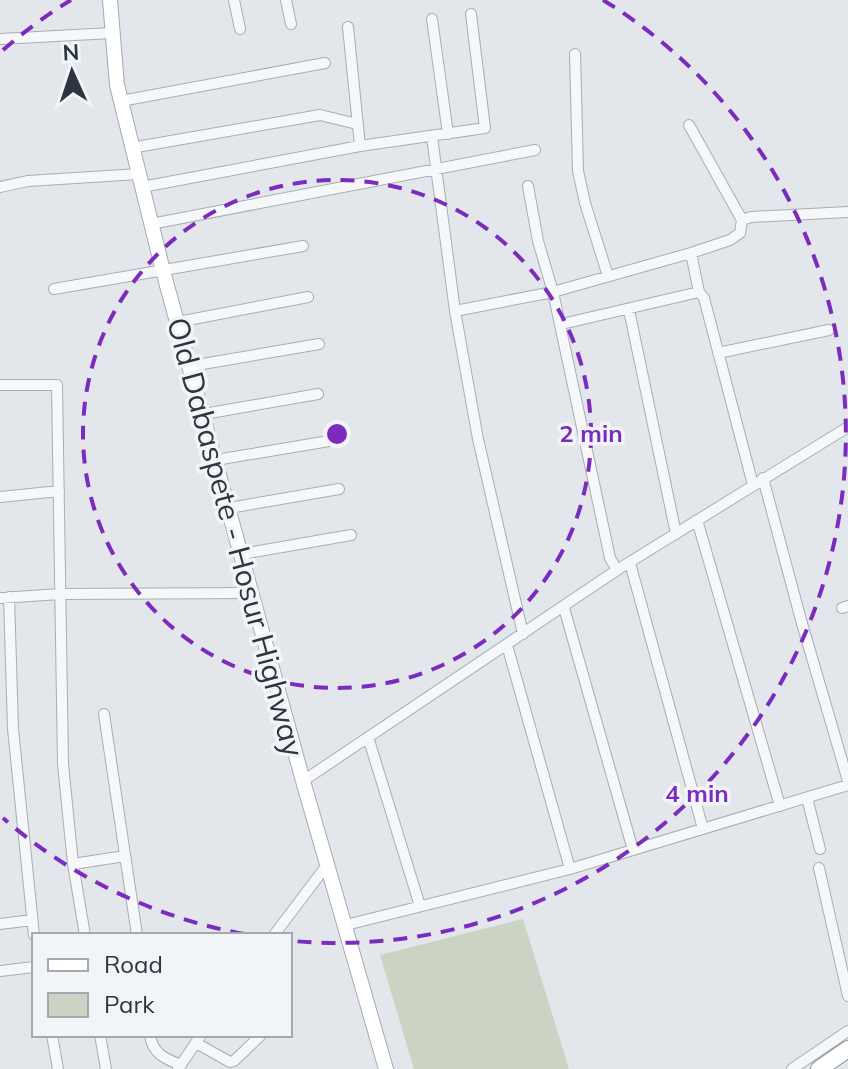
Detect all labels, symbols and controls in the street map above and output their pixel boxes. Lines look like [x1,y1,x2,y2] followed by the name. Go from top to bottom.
[32,32,112,112] north arrow
[62,38,80,66] text: N
[159,313,313,761] street label: Old Dabaspete - Hosur Highway
[559,418,623,448] text: 2 min
[323,420,351,448] centre of rings
[665,778,729,808] text: 4 min
[32,933,292,1037] legend
[104,949,163,979] text: Road
[104,989,155,1019] text: Park

